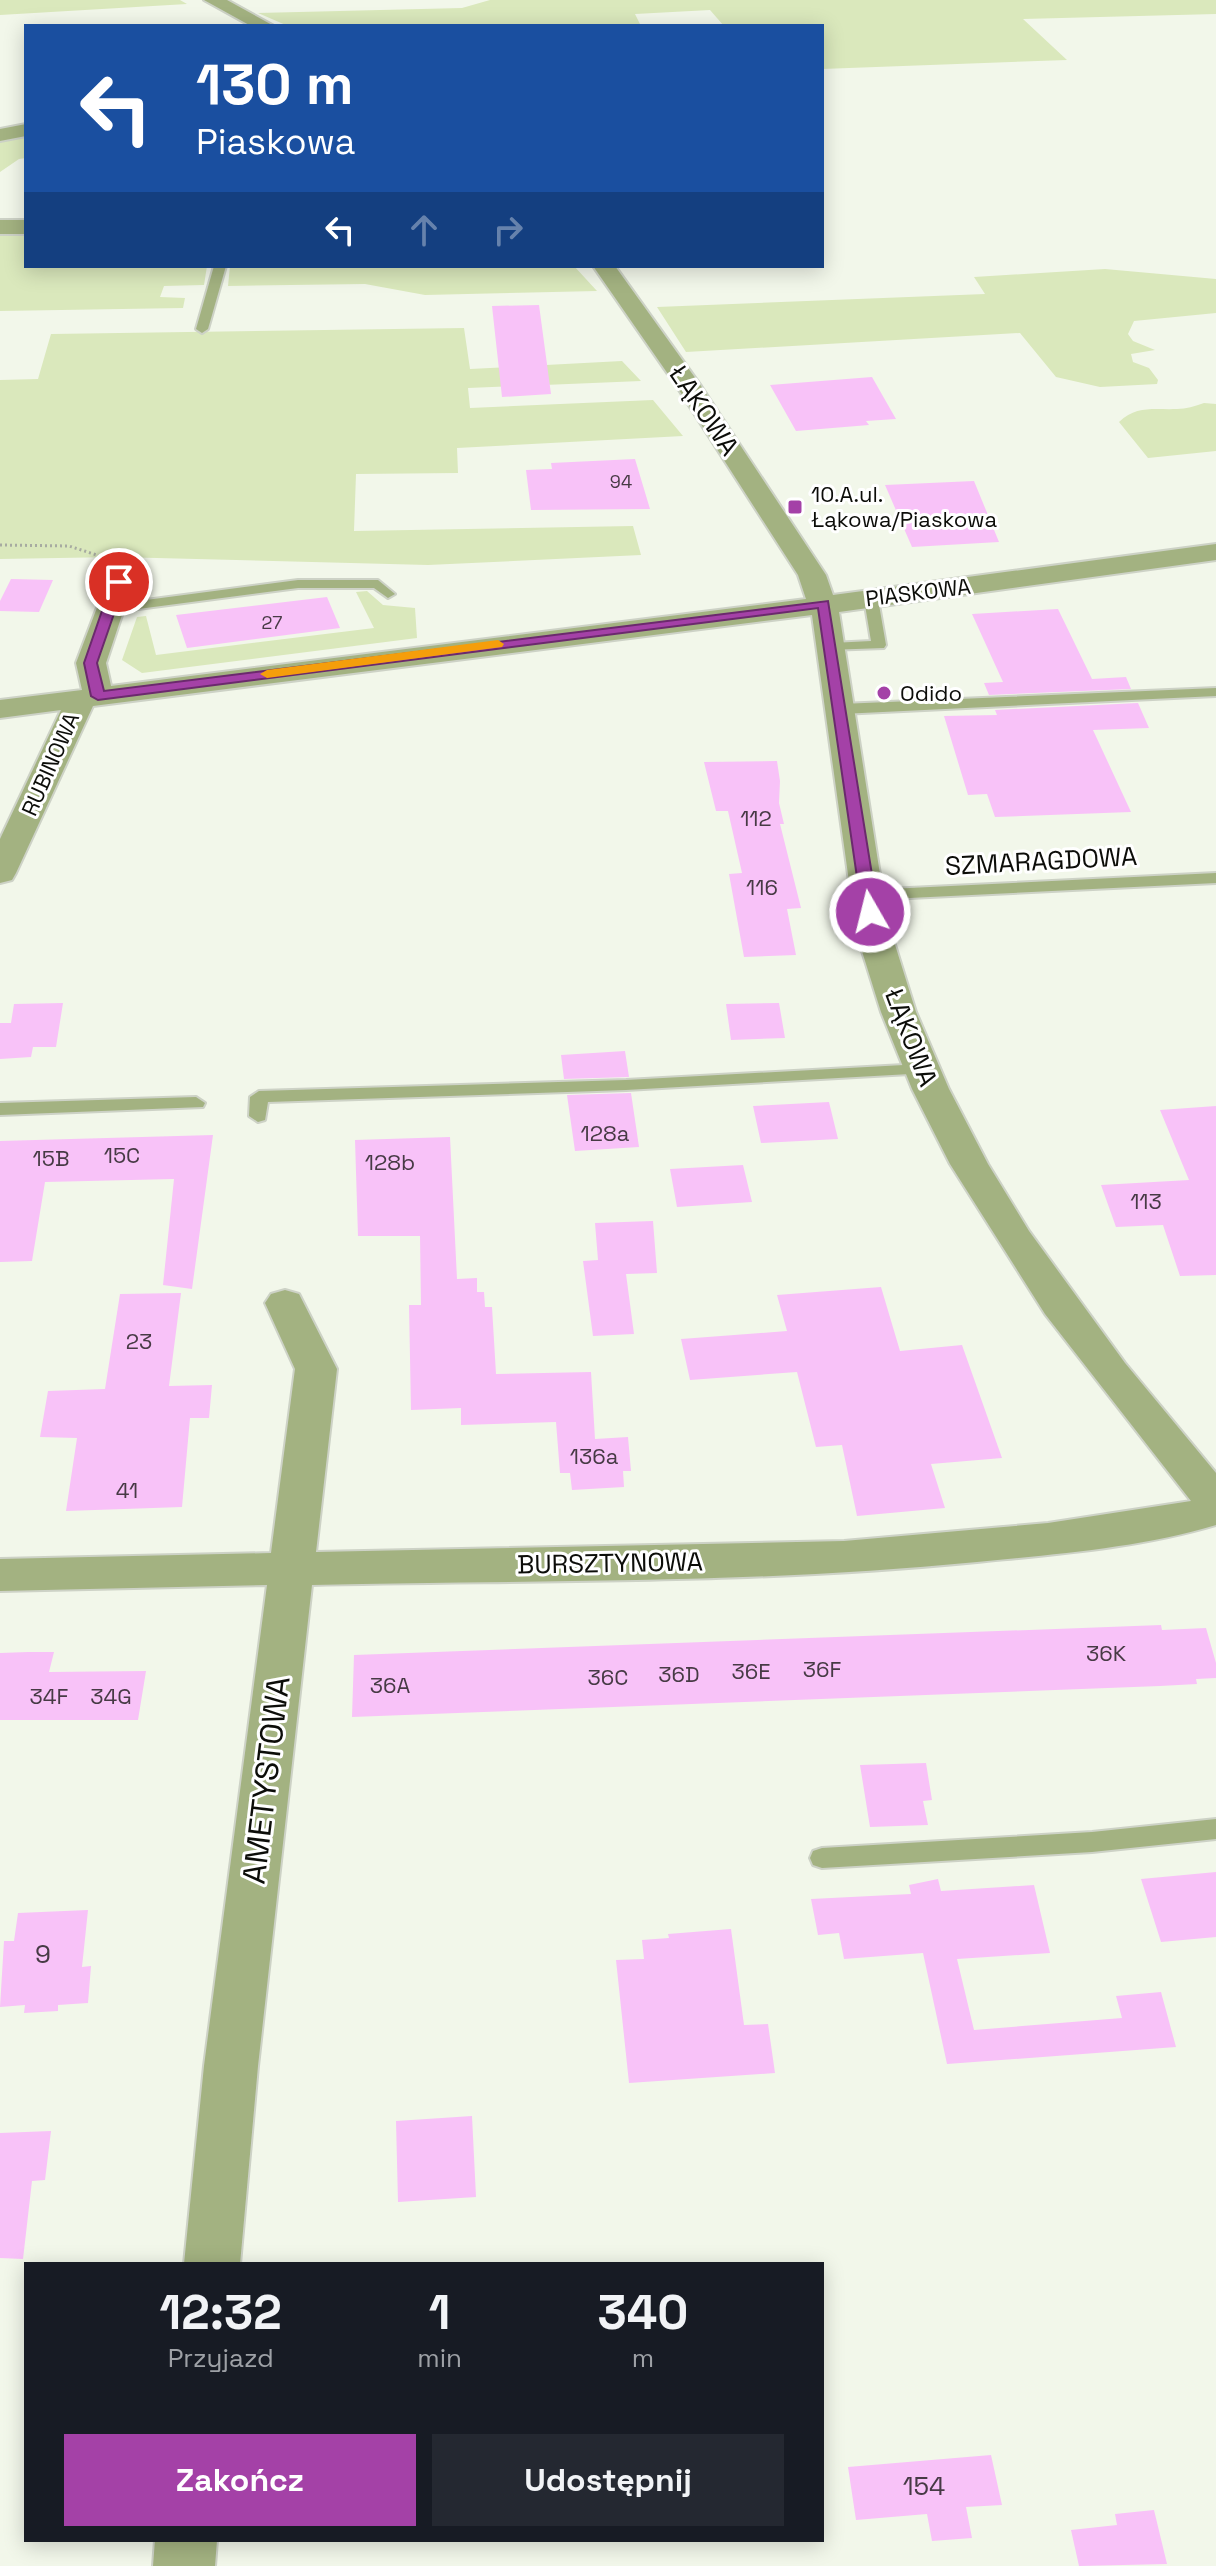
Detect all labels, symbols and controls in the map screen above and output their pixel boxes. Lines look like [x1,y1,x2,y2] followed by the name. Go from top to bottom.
[196,49,354,120] text: 130 m
[64,56,168,160] icon: left
[196,119,356,165] text: Piaskowa
[318,208,362,252] icon: left
[402,208,446,252] icon: ahead
[486,208,530,252] icon: right
[661,358,747,462] street label: ŁĄKOWA
[610,470,632,493] house number: 94
[811,480,998,533] place label: 10.A.ul. Łąkowa/Piaskowa
[786,498,804,516] marker: 10.A.ul. Łąkowa/Piaskowa
[85,548,153,616] pin
[97,560,141,604] icon: arrive
[864,572,972,612] street label: PIASKOWA
[262,611,282,634] house number: 27
[900,679,962,707] place label: Odido
[875,684,893,702] marker: Odido
[15,708,85,820] street label: RUBINOWA
[740,804,772,832] house number: 112
[944,839,1138,883] street label: SZMARAGDOWA
[828,870,912,954] position arrow
[746,873,778,901] house number: 116
[877,983,945,1091] street label: ŁĄKOWA
[581,1119,630,1147] house number: 128a
[104,1141,140,1169] house number: 15C
[33,1144,69,1172] house number: 15B
[365,1148,415,1176] house number: 128b
[1130,1187,1162,1215] house number: 113
[126,1327,152,1355] house number: 23
[570,1442,619,1470] house number: 136a
[116,1476,138,1504] house number: 41
[517,1544,703,1582] street label: BURSZTYNOWA
[1086,1639,1127,1667] house number: 36K
[803,1655,841,1683] house number: 36F
[731,1657,771,1685] house number: 36E
[658,1660,700,1688] house number: 36D
[588,1663,628,1691] house number: 36C
[370,1671,410,1699] house number: 36A
[233,1674,299,1886] street label: AMETYSTOWA
[30,1682,69,1710] house number: 34F
[90,1682,132,1710] house number: 34G
[35,1937,51,1971] house number: 9
[160,2282,282,2343] text: 12:32
[429,2282,451,2343] text: 1
[598,2282,688,2343] text: 340
[168,2341,274,2375] text: Przyjazd
[417,2341,462,2375] text: min
[632,2341,654,2375] text: m
[64,2434,416,2526] button: Zakończ
[432,2434,784,2526] button: Udostępnij
[903,2469,945,2503] house number: 154

